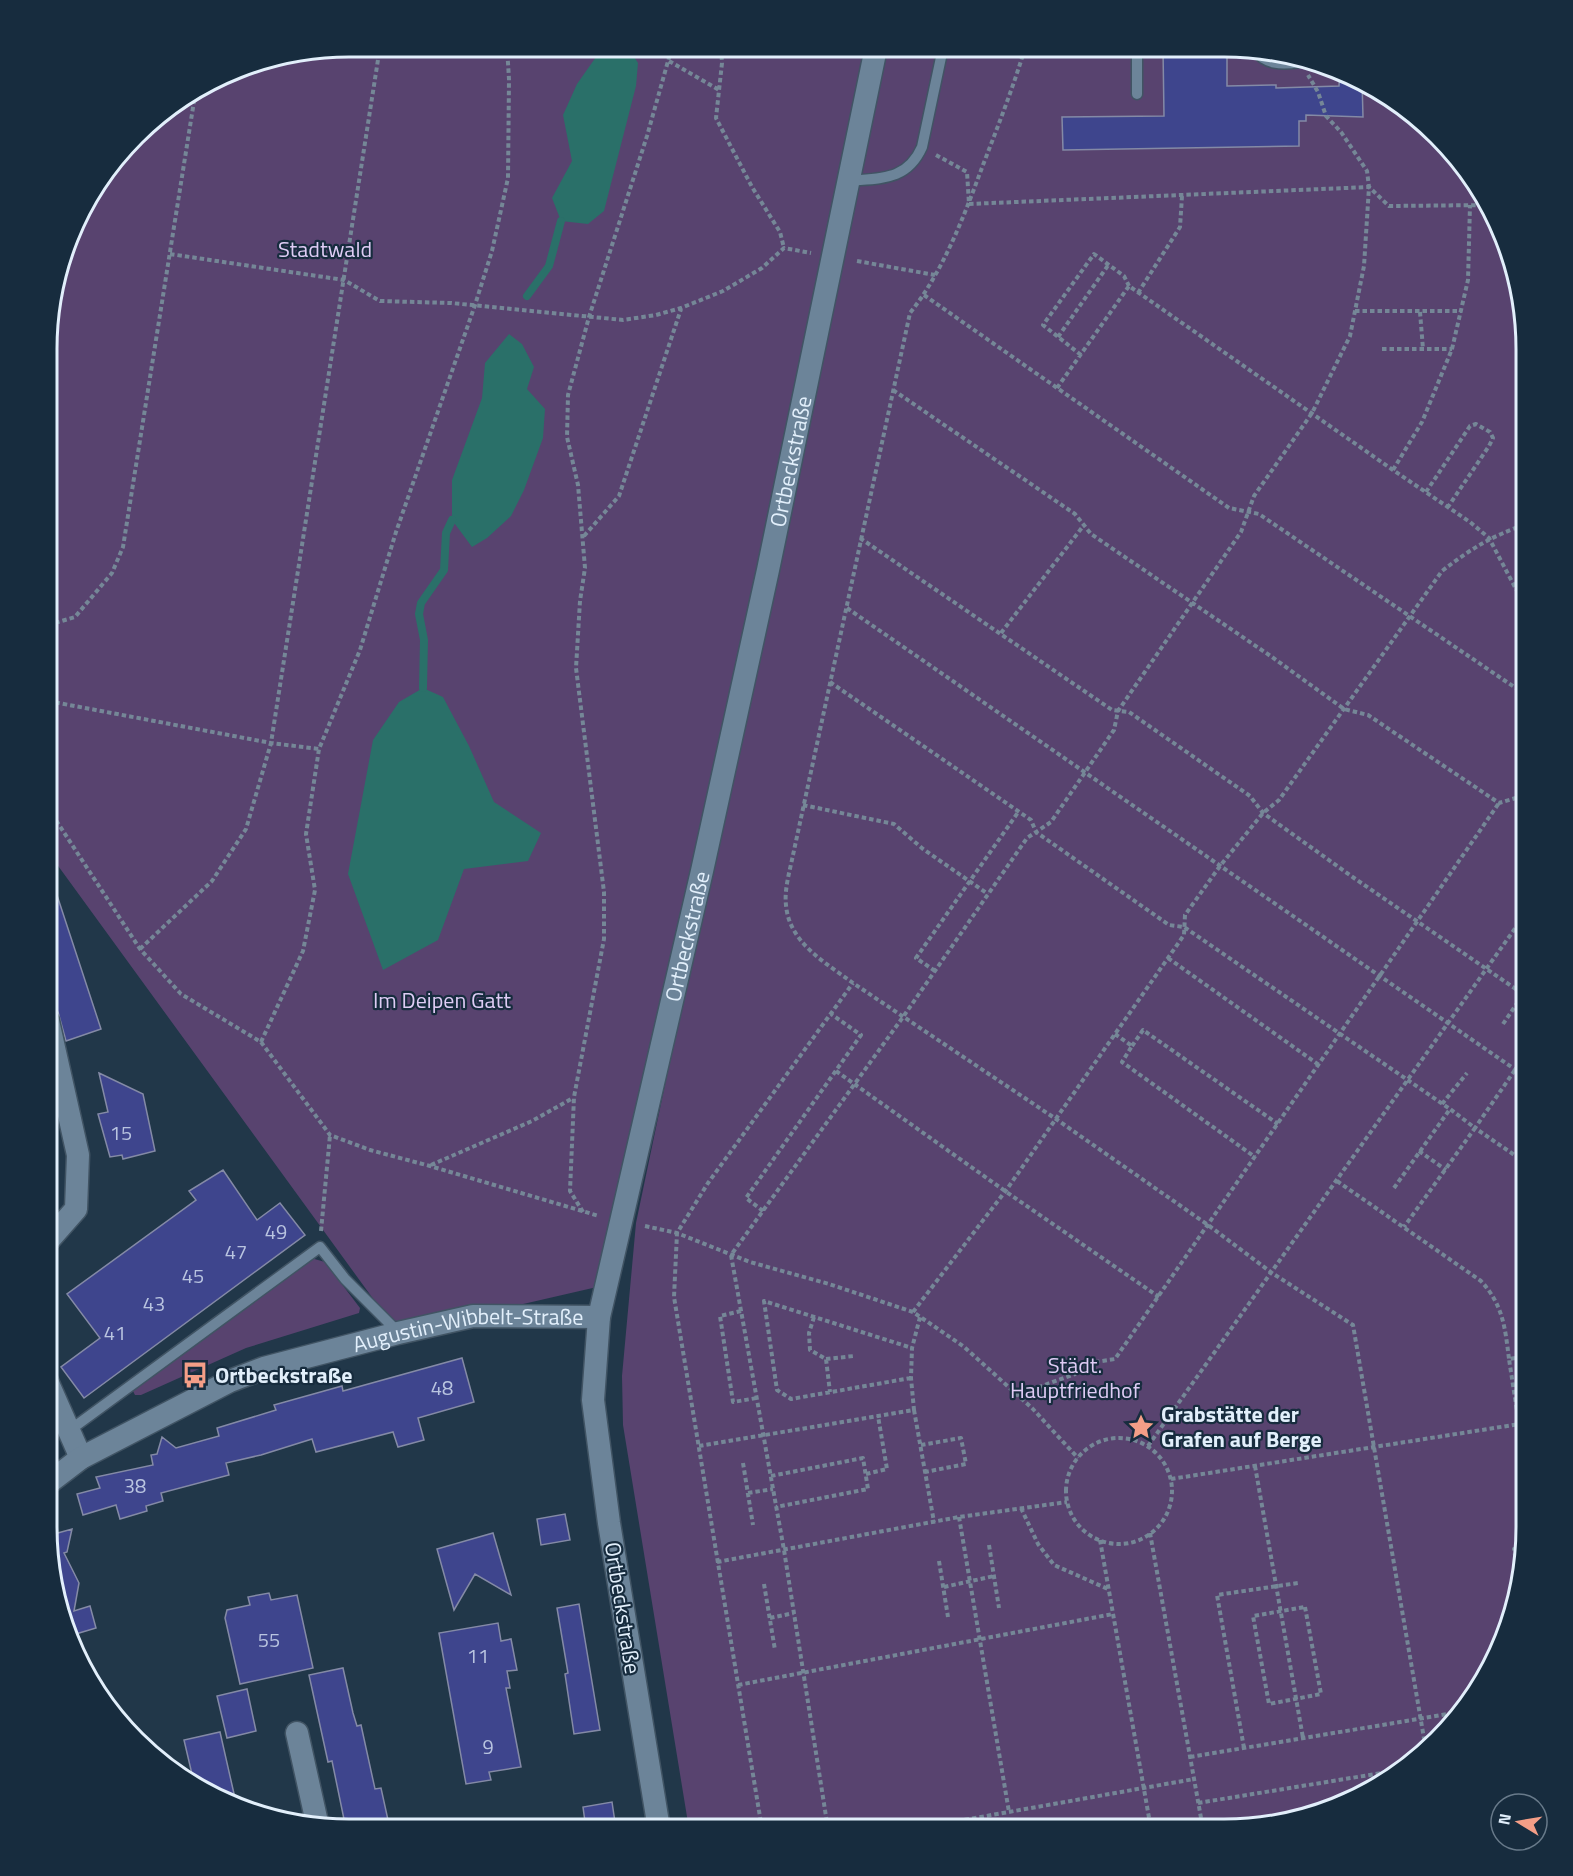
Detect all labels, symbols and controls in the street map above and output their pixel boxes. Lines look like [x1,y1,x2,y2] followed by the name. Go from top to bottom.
[278,232,372,266] park label: Stadtwald
[760,393,821,530] street label: Ortbeckstraße
[655,868,718,1005] street label: Ortbeckstraße
[373,983,511,1017] park label: Im Deipen Gatt
[110,1117,132,1148] house number: 15
[265,1216,287,1247] house number: 49
[225,1236,247,1267] house number: 47
[182,1260,204,1291] house number: 45
[143,1288,165,1319] house number: 43
[349,1298,584,1361] street label: Augustin-Wibbelt-Straße
[104,1317,126,1348] house number: 41
[1010,1348,1141,1407] park label: Städt. Hauptfriedhof
[215,1358,352,1392] place label: Ortbeckstraße
[180,1360,210,1390] bus stop icon: Ortbeckstraße
[431,1372,453,1403] house number: 48
[1161,1397,1322,1456] place label: Grabstätte der Grafen auf Berge
[1126,1412,1156,1442] place icon: Grabstätte der Grafen auf Berge
[124,1470,146,1501] house number: 38
[596,1540,650,1676] street label: Ortbeckstraße
[258,1624,280,1655] house number: 55
[467,1640,489,1671] house number: 11
[482,1731,494,1762] house number: 9
[1489,1792,1549,1852] north arrow
[1491,1811,1517,1827] text: N

